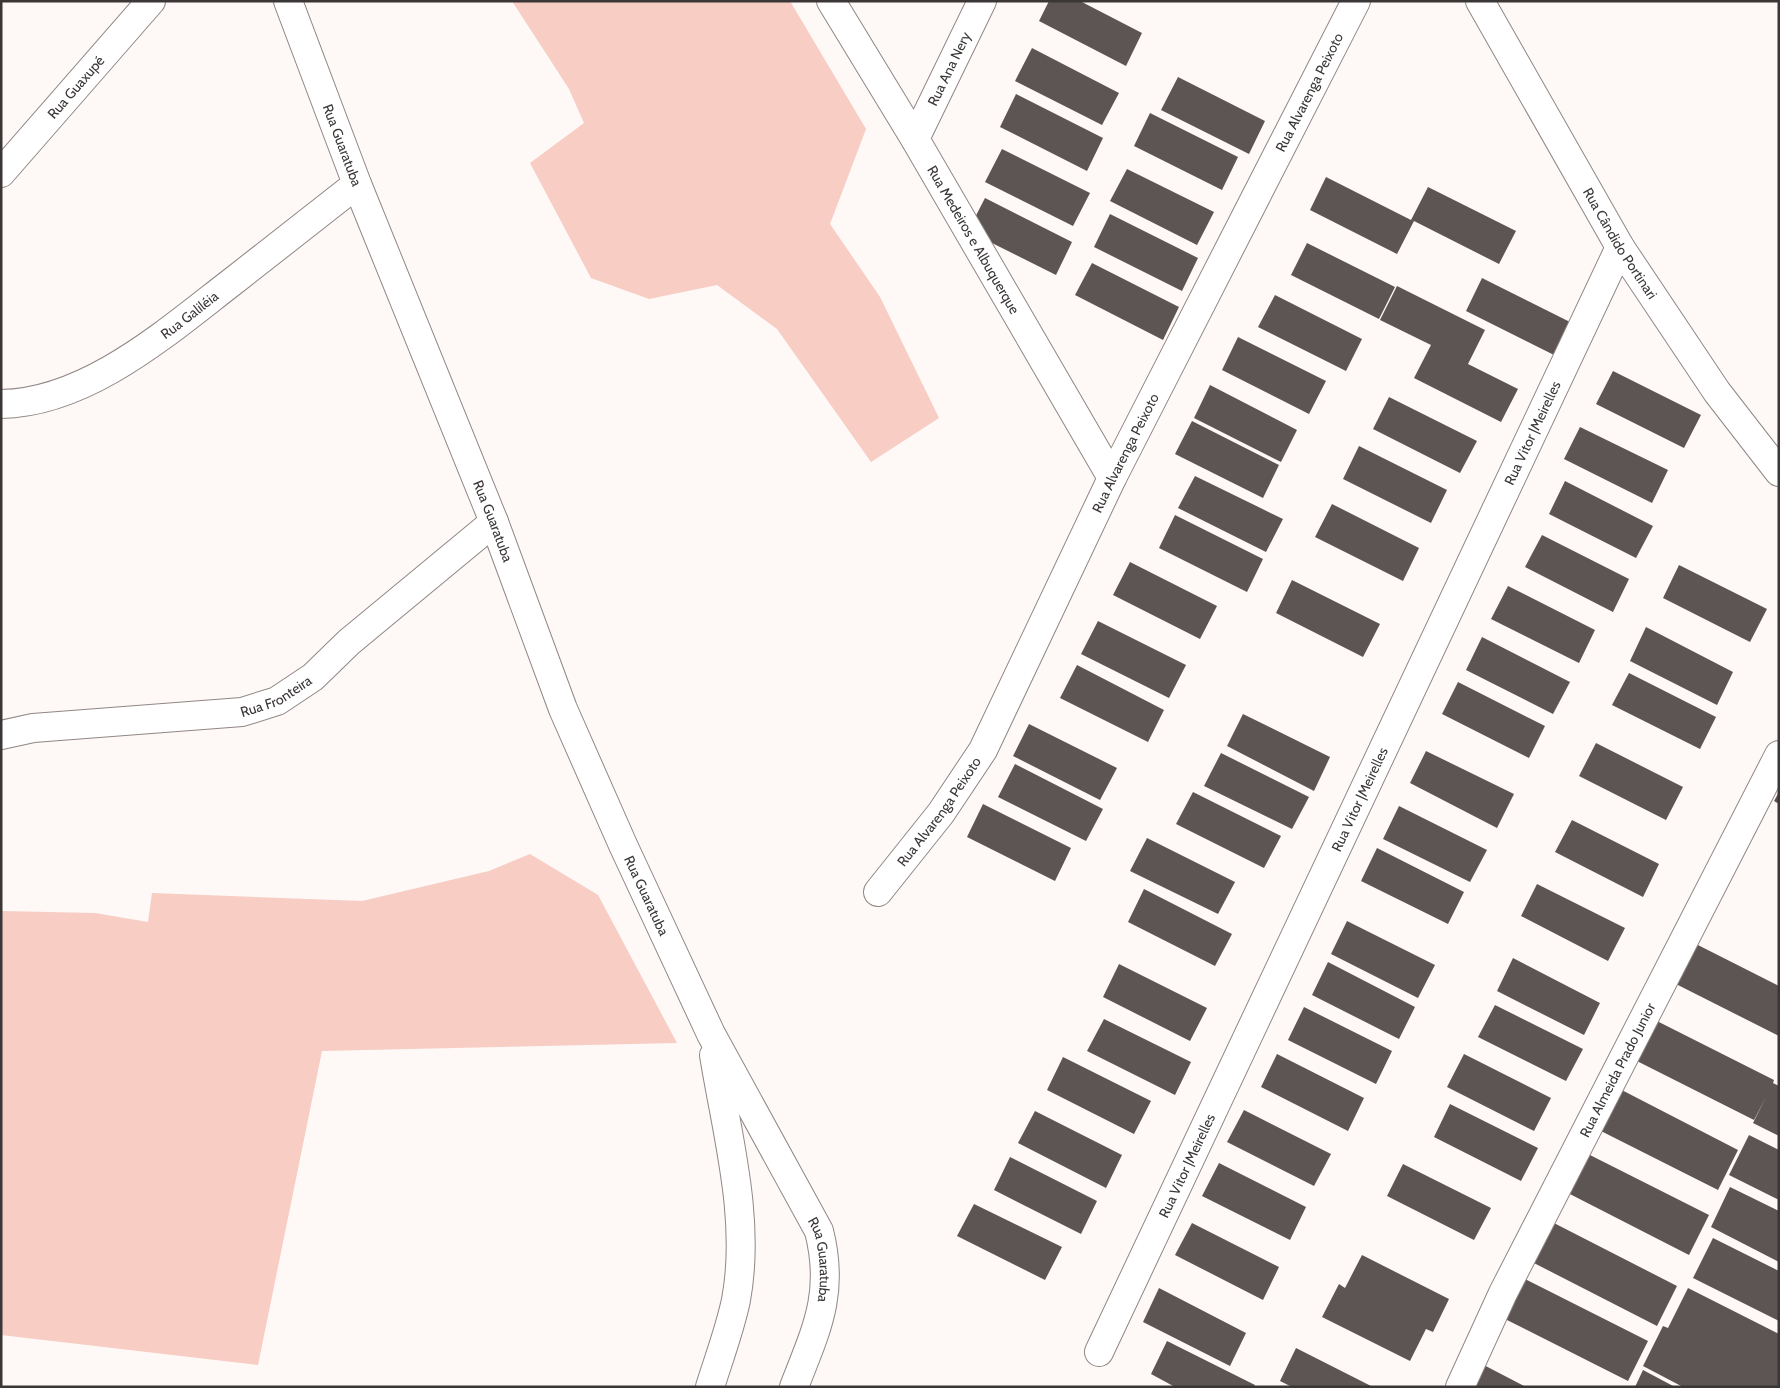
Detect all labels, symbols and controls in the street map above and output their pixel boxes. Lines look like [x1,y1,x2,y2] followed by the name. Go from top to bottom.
[923,29,975,109] street label: Rua Ana Nery
[1271,30,1347,155] street label: Rua Alvarenga Peixoto
[44,52,108,122] street label: Rua Guaxupé
[319,101,366,189] street label: Rua Guaratuba
[923,162,1024,317] street label: Rua Medeiros e Albuquerque
[1579,184,1661,303] street label: Rua Cândido Portinari
[157,287,222,343] street label: Rua Galiléia
[1500,378,1565,488] street label: Rua Vitor |Meirelles
[1088,390,1163,516] street label: Rua Alvarenga Peixoto
[469,477,517,565] street label: Rua Guaratuba
[238,671,315,721] street label: Rua Fronteira
[1327,744,1392,854] street label: Rua Vitor |Meirelles
[893,753,985,870] street label: Rua Alvarenga Peixoto
[620,853,673,939] street label: Rua Guaratuba
[1575,999,1660,1140] street label: Rua Almeida Prado Junior
[1155,1110,1219,1221] street label: Rua Vitor |Meirelles
[804,1214,834,1304] street label: Rua Guaratuba

